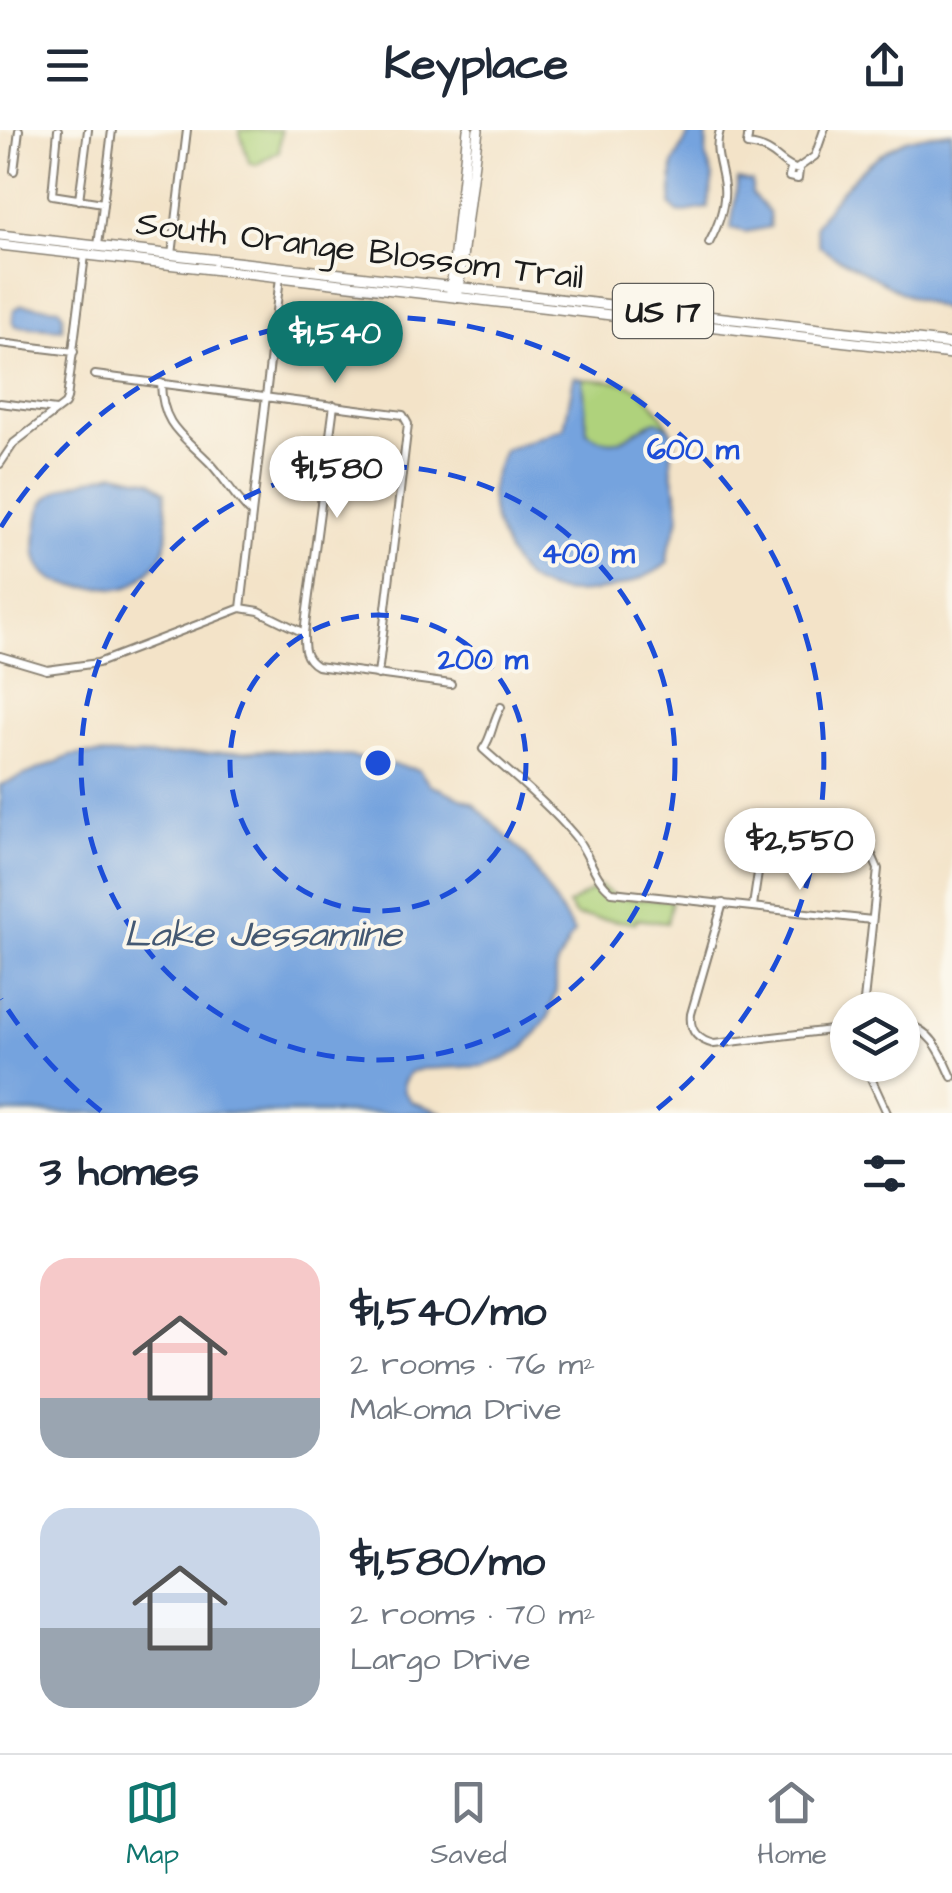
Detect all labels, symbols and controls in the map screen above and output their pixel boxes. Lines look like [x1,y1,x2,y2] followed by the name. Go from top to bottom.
[384,34,568,96] text: Keyplace
[40,38,95,93] icon: menu
[857,38,912,93] icon: share
[133,199,586,304] street label: South Orange Blossom Trail
[613,284,713,338] road number: US 17
[254,301,416,386] pin: $1,540
[289,311,381,356] text: $1,540
[647,429,740,471] text: 600 m
[256,436,418,521] pin: $1,580
[291,446,383,491] text: $1,580
[541,533,635,575] text: 400 m
[437,639,529,681] text: 200 m
[360,745,396,781] centre of rings
[719,808,881,893] pin: $2,550
[746,818,854,863] text: $2,550
[124,909,404,961] water label: Lake Jessamine
[830,992,920,1082] map controls
[830,992,920,1082] button: layers
[40,1144,199,1202] text: 3 homes
[857,1146,912,1201] icon: filters
[350,1284,546,1342] text: $1,540/mo
[120,1298,240,1418] icon: home
[350,1342,595,1387] text: 2 rooms · 76 m²
[350,1387,562,1432] text: Makoma Drive
[350,1534,545,1592] text: $1,580/mo
[120,1548,240,1668] icon: home
[350,1592,595,1637] text: 2 rooms · 70 m²
[350,1637,531,1682] text: Largo Drive
[125,1775,180,1874] tab: Map
[431,1775,507,1874] tab: Saved
[757,1775,827,1874] tab: Home

